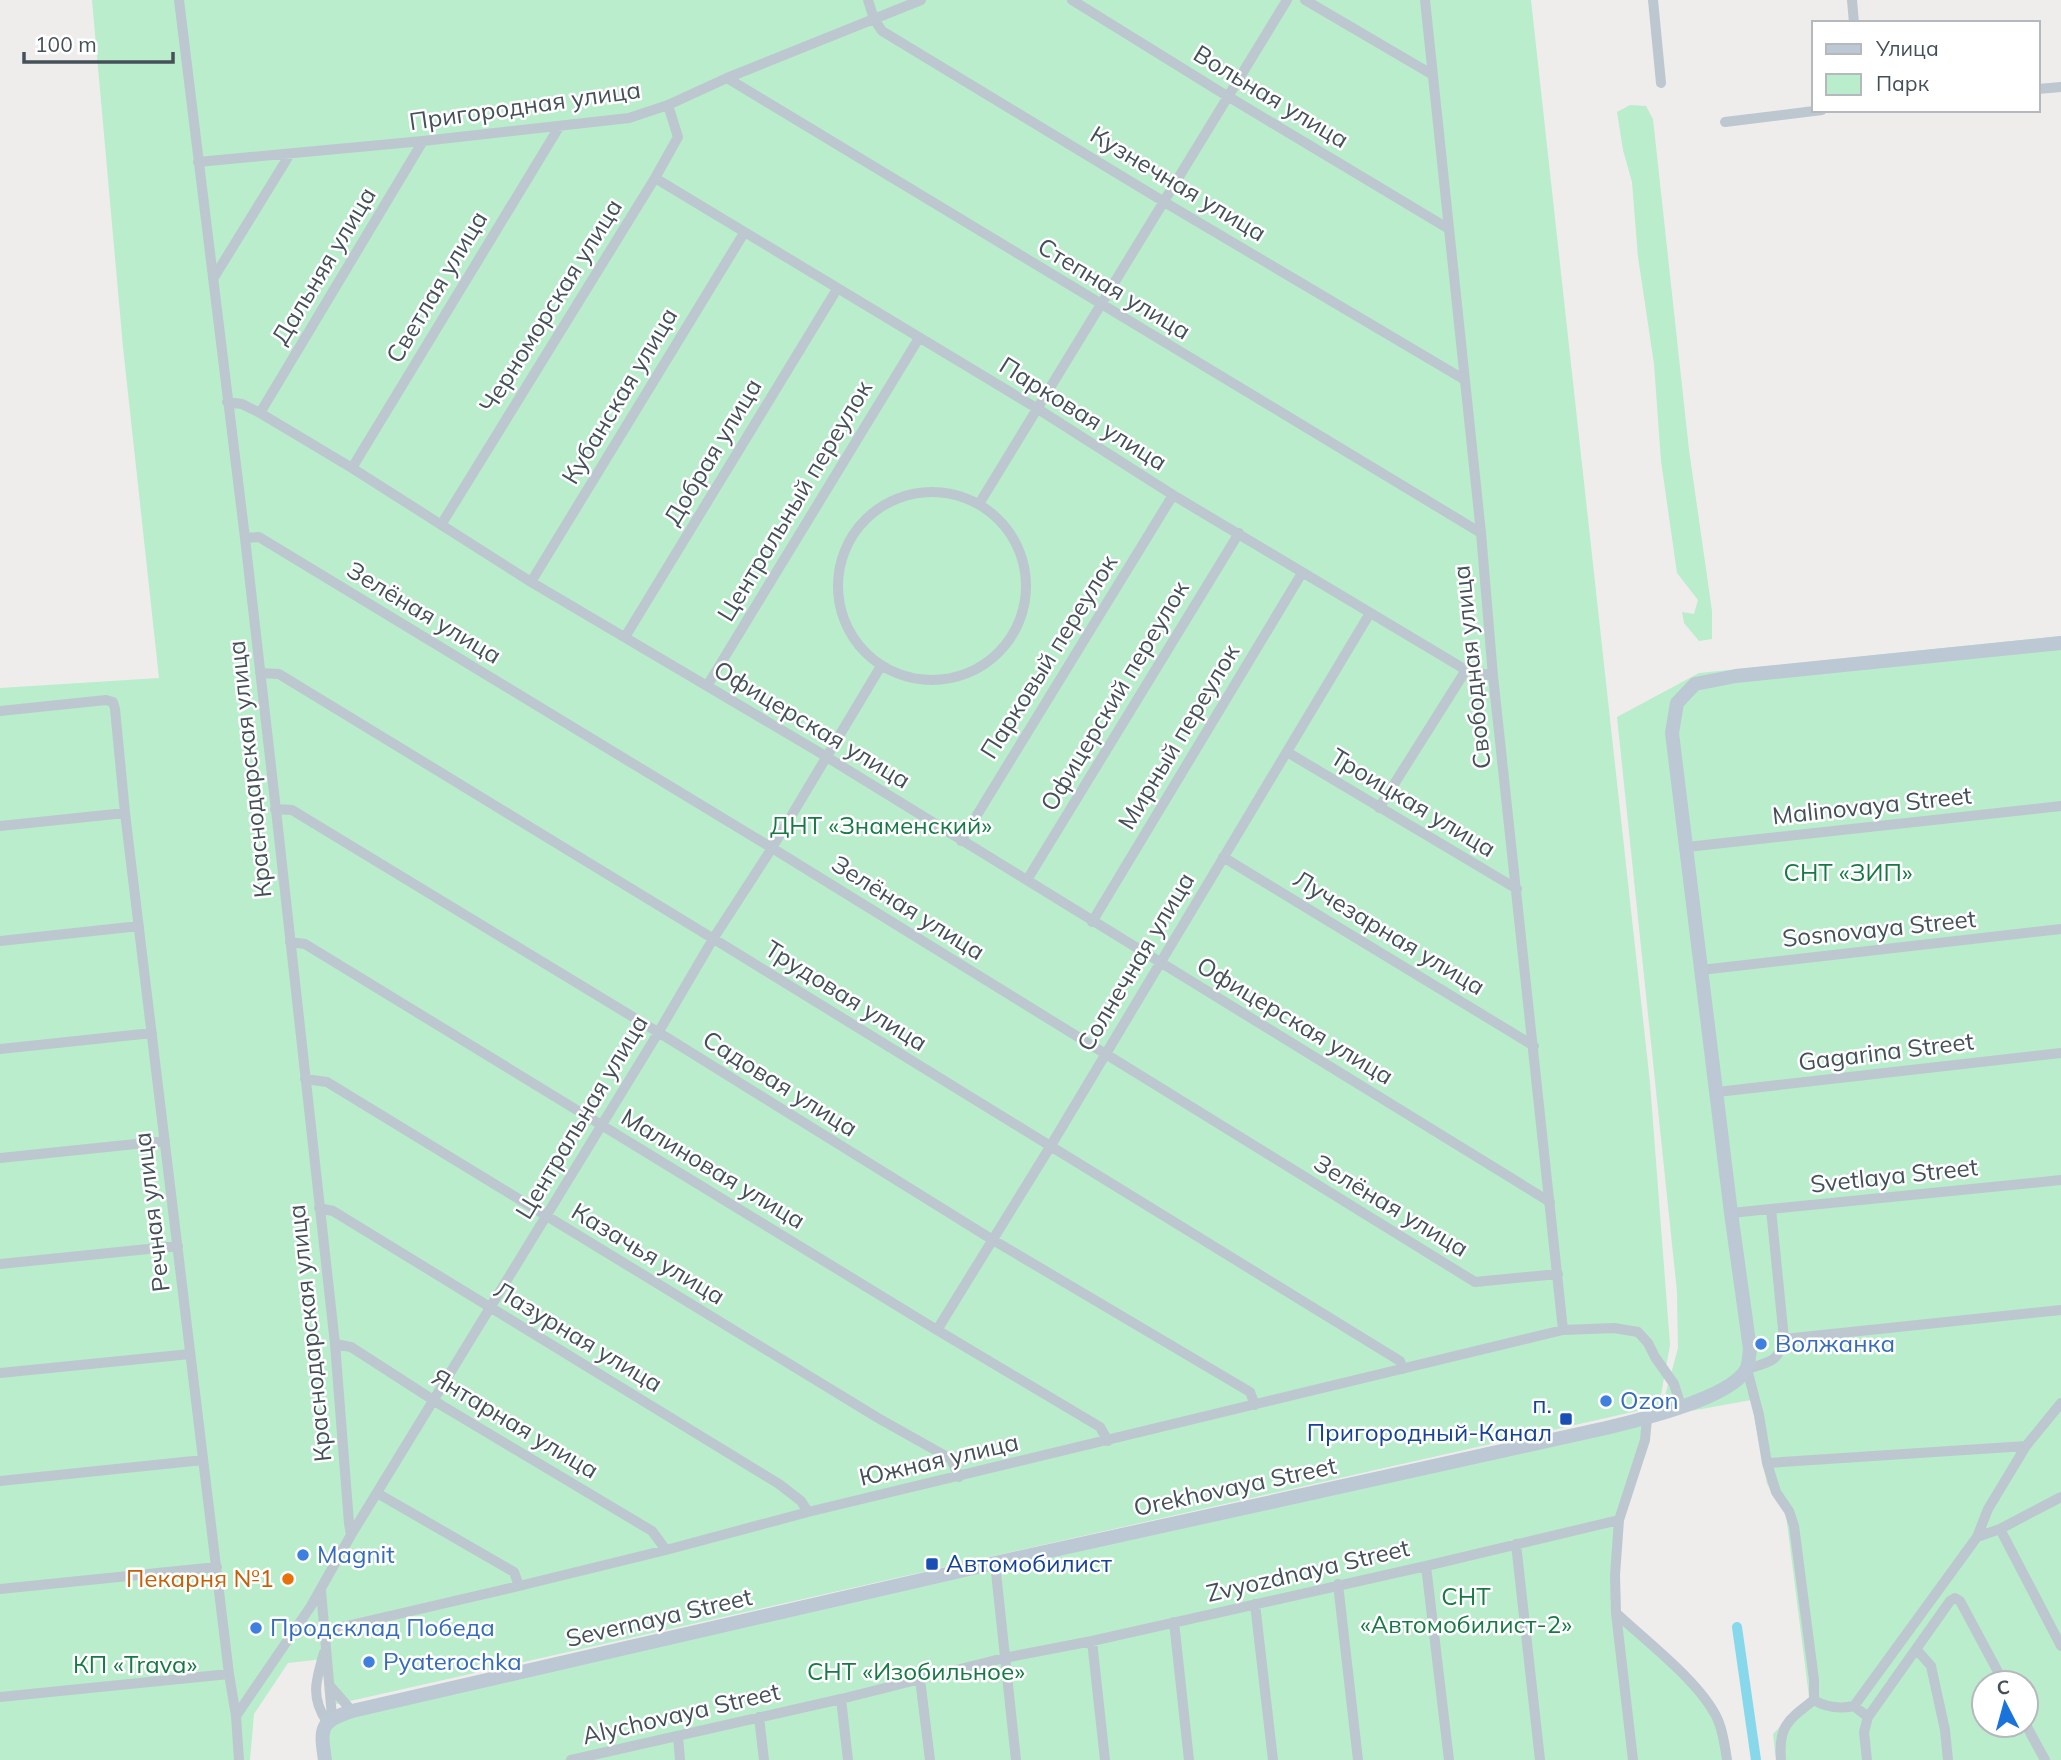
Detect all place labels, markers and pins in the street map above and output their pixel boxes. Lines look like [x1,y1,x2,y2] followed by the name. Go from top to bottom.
[1775,1328,1895,1358] place label: Волжанка
[1753,1336,1769,1352] marker: Волжанка
[1620,1385,1679,1415] place label: Ozon
[1307,1389,1552,1447] place label: п. Пригородный-Канал
[1598,1393,1614,1409] marker: Ozon
[1558,1411,1574,1427] marker: п. Пригородный-Канал
[317,1539,395,1569] place label: Magnit
[295,1547,311,1563] marker: Magnit
[946,1548,1112,1578] place label: Автомобилист
[924,1556,940,1572] marker: Автомобилист
[126,1563,274,1593] place label: Пекарня №1
[280,1571,296,1587] marker: Пекарня №1
[270,1612,495,1642] place label: Продсклад Победа
[248,1620,264,1636] marker: Продсклад Победа
[383,1646,522,1676] place label: Pyaterochka
[361,1654,377,1670] marker: Pyaterochka

